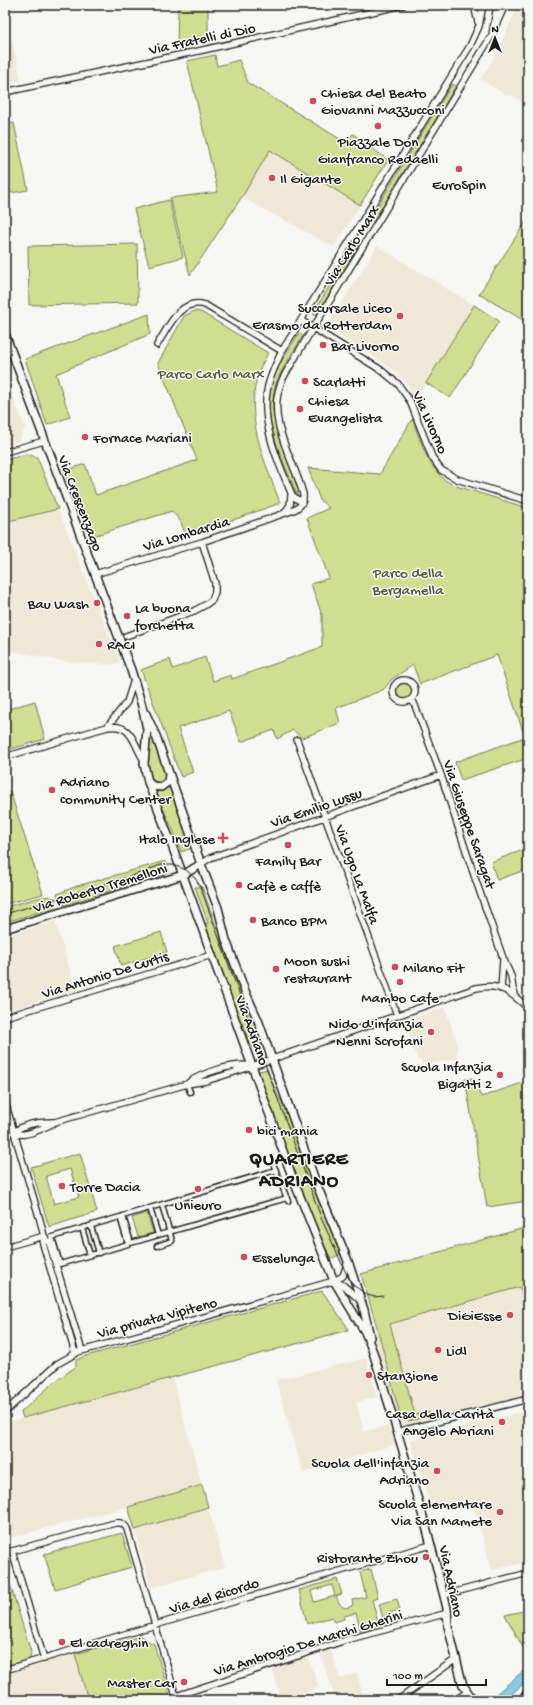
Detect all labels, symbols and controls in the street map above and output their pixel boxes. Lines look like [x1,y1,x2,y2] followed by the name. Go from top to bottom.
[475,18,515,58] north arrow
[147,20,258,60] street label: Via Fratelli di Dio
[491,24,499,36] text: N
[321,85,445,120] place label: Chiesa del Beato Giovanni Mazzucconi
[308,96,318,106] marker: Chiesa del Beato Giovanni Mazzucconi
[373,121,383,131] marker: Piazzale Don Gianfranco Redaelli
[318,134,438,169] place label: Piazzale Don Gianfranco Redaelli
[454,164,464,174] marker: EuroSpin
[280,171,341,189] place label: Il Gigante
[267,173,277,183] marker: Il Gigante
[432,177,486,195] place label: EuroSpin
[320,202,385,291] street label: Via Carlo Marx
[252,300,392,335] place label: Succursale Liceo Erasmo da Rotterdam
[395,311,405,321] marker: Succursale Liceo Erasmo da Rotterdam
[330,338,399,356] place label: Bar Livorno
[318,340,328,350] marker: Bar Livorno
[157,366,264,384] park label: Parco Carlo Marx
[313,374,366,392] place label: Scarlatti
[300,376,310,386] marker: Scarlatti
[407,388,451,457] street label: Via Livorno
[308,393,383,428] place label: Chiesa Evangelista
[295,404,305,414] marker: Chiesa Evangelista
[92,430,192,448] place label: Fornace Mariani
[80,432,90,442] marker: Fornace Mariani
[52,452,106,554] street label: Via Crescenzago
[140,513,233,557] street label: Via Lombardia
[372,565,444,600] park label: Parco della Bergamella
[27,596,89,614] place label: Bau Wash
[92,598,102,608] marker: Bau Wash
[134,600,195,635] place label: La buona forchetta
[122,611,132,621] marker: La buona forchetta
[107,637,135,655] place label: RACI
[94,639,104,649] marker: RACI
[437,757,499,893] street label: Via Giuseppe Saragat
[60,774,173,809] place label: Adriano community Center
[47,785,57,795] marker: Adriano community Center
[268,785,365,833] street label: Via Emilio Lussu
[329,822,383,927] street label: Via Ugo La Malfa
[139,831,215,849] place label: Italo Inglese
[218,833,228,843] marker: Italo Inglese
[283,840,293,850] marker: Family Bar
[254,853,322,871] place label: Family Bar
[30,860,170,918] street label: Via Roberto Tremelloni
[247,878,321,896] place label: Cafè e caffè
[234,880,244,890] marker: Cafè e caffè
[260,913,328,931] place label: Banco BPM
[248,915,258,925] marker: Banco BPM
[39,948,172,1004] street label: Via Antonio De Curtis
[284,953,353,988] place label: Moon sushi restaurant
[403,960,466,978] place label: Milano Fit
[390,962,400,972] marker: Milano Fit
[271,964,281,974] marker: Moon sushi restaurant
[395,977,405,987] marker: Mambo Cafe
[361,990,439,1008] place label: Mambo Cafe
[230,992,272,1068] street label: Via Adriano
[329,1016,424,1051] place label: Nido d'infanzia Nenni Scrofani
[426,1027,436,1037] marker: Nido d'infanzia Nenni Scrofani
[401,1059,493,1094] place label: Scuola Infanzia Bigatti 2
[495,1070,505,1080] marker: Scuola Infanzia Bigatti 2
[257,1123,318,1141] place label: bici mania
[244,1125,254,1135] marker: bici mania
[249,1149,349,1194] district label: QUARTIERE ADRIANO
[69,1179,141,1197] place label: Torre Dacia
[57,1181,67,1191] marker: Torre Dacia
[193,1184,203,1194] marker: Unieuro
[175,1197,222,1215] place label: Unieuro
[252,1250,315,1268] place label: Esselunga
[239,1252,249,1262] marker: Esselunga
[95,1294,220,1344] street label: Via privata Vipiteno
[447,1308,502,1326] place label: DiGiEsse
[505,1310,515,1320] marker: DiGiEsse
[446,1343,467,1361] place label: Lidl
[433,1345,443,1355] marker: Lidl
[377,1368,438,1386] place label: Stanzione
[364,1370,374,1380] marker: Stanzione
[386,1406,495,1441] place label: Casa della Carità Angelo Abriani
[497,1417,507,1427] marker: Casa della Carità Angelo Abriani
[311,1455,430,1490] place label: Scuola dell'infanzia Adriano
[432,1466,442,1476] marker: Scuola dell'infanzia Adriano
[378,1496,492,1531] place label: Scuola elementare Via San Mamete
[495,1507,505,1517] marker: Scuola elementare Via San Mamete
[433,1543,466,1619] street label: Via Adriano
[317,1550,418,1568] place label: Ristorante Zhou
[421,1552,431,1562] marker: Ristorante Zhou
[167,1575,262,1619] street label: Via del Ricordo
[211,1607,405,1682] street label: Via Ambrogio De Marchi Gherini
[70,1635,148,1653] place label: El cadreghin
[57,1637,67,1647] marker: El cadreghin
[387,1661,486,1687] scale bar
[392,1670,423,1684] text: 100 m
[107,1675,178,1693] place label: Master Car
[179,1677,189,1687] marker: Master Car

